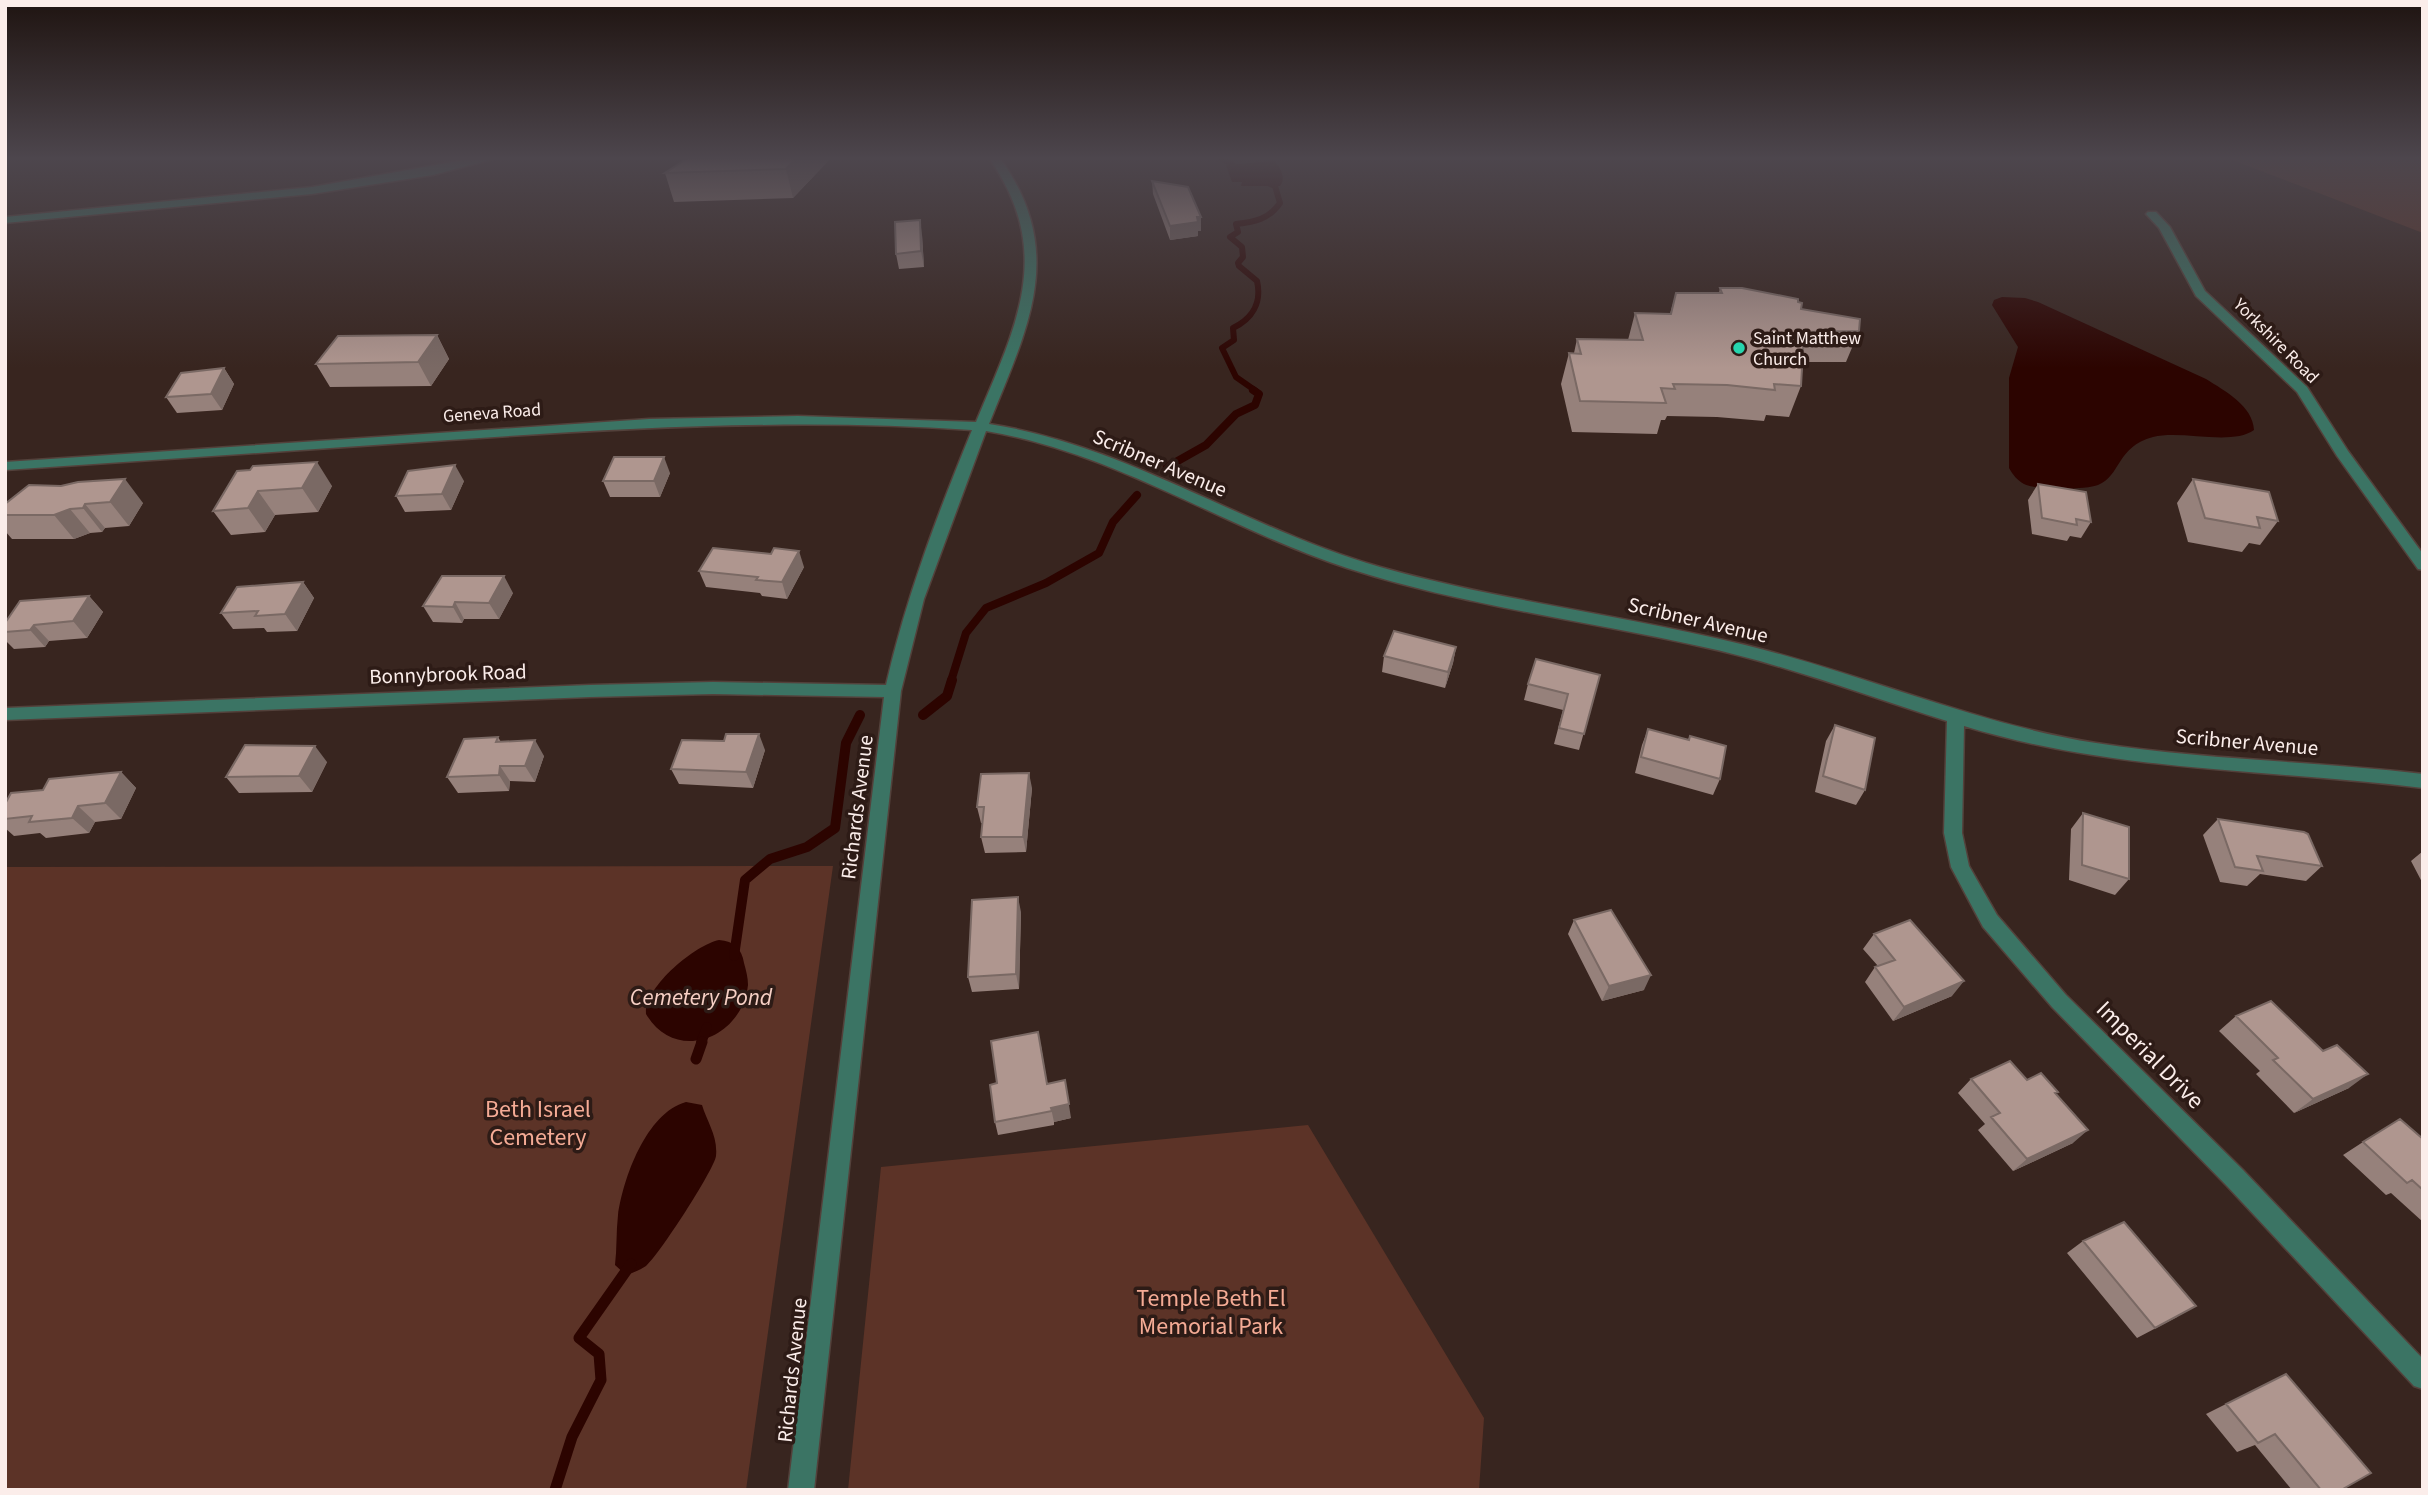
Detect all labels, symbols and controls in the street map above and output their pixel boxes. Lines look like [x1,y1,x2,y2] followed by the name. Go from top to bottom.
[2227,292,2324,389] street label: Yorkshire Road
[1753,326,1861,372] place label: Saint Matthew Church
[1731,340,1747,356] marker: Saint Matthew Church
[442,397,542,429] street label: Geneva Road
[1088,421,1232,505] street label: Scribner Avenue
[1625,589,1771,651] street label: Scribner Avenue
[369,656,527,692] street label: Bonnybrook Road
[2174,721,2320,763] street label: Scribner Avenue
[833,733,881,881] street label: Richards Avenue
[630,981,773,1014] water label: Cemetery Pond
[2088,993,2212,1117] street label: Imperial Drive
[485,1092,591,1155] park label: Beth Israel Cemetery
[1136,1281,1286,1344] park label: Temple Beth El Memorial Park
[769,1296,815,1444] street label: Richards Avenue

